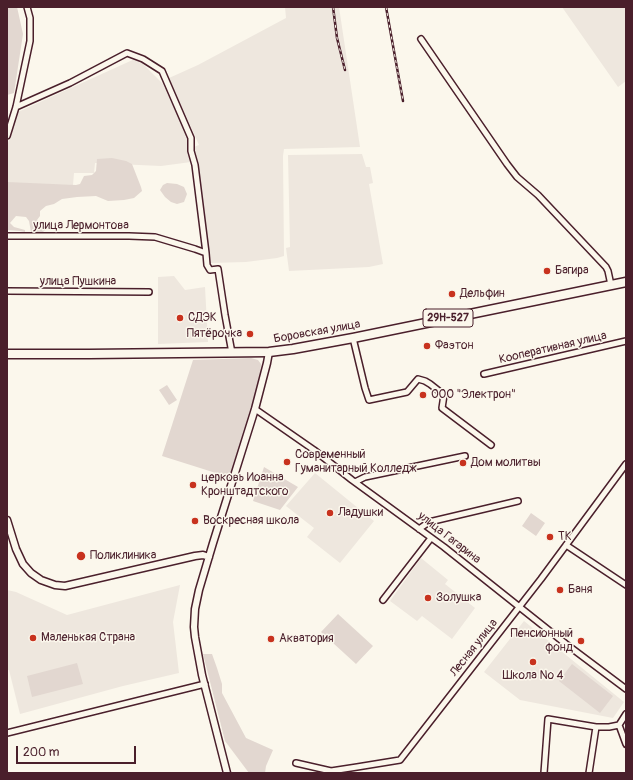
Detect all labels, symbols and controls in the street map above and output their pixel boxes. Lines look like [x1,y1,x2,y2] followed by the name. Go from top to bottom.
[33,219,129,233] street label: улица Лермонтова
[555,264,588,278] place label: Багира
[542,266,552,276] marker: Багира
[40,275,116,289] street label: улица Пушкина
[460,287,505,301] place label: Дельфин
[447,289,457,299] marker: Дельфин
[423,309,473,327] road number: 29Н-527
[188,311,217,325] place label: СДЭК
[175,313,185,323] marker: СДЭК
[273,317,361,347] street label: Боровская улица
[187,327,242,341] place label: Пятёрочка
[245,329,255,339] marker: Пятёрочка
[498,329,608,367] street label: Кооперативная улица
[435,339,474,353] place label: Фаэтон
[422,341,432,351] marker: Фаэтон
[431,388,516,402] place label: ООО "Электрон"
[418,390,428,400] marker: ООО "Электрон"
[295,448,417,476] place label: Современный Гуманитарный Колледж
[471,456,541,470] place label: Дом молитвы
[282,457,292,467] marker: Современный Гуманитарный Колледж
[458,458,468,468] marker: Дом молитвы
[201,471,289,499] place label: церковь Иоанна Кронштадтского
[188,480,198,490] marker: церковь Иоанна Кронштадтского
[338,506,383,520] place label: Ладушки
[325,508,335,518] marker: Ладушки
[415,509,483,567] street label: улица Гагарина
[203,514,299,528] place label: Воскресная школа
[190,516,200,526] marker: Воскресная школа
[558,530,572,544] place label: ТК
[545,532,555,542] marker: ТК
[90,549,156,563] place label: Поликлиника
[75,550,87,562] marker: Поликлиника
[568,583,592,597] place label: Баня
[555,585,565,595] marker: Баня
[436,591,481,605] place label: Золушка
[423,593,433,603] marker: Золушка
[447,616,501,680] street label: Лесная улица
[511,627,573,655] place label: Пенсионный фонд
[41,631,135,645] place label: Маленькая Страна
[279,632,334,646] place label: Акватория
[28,633,38,643] marker: Маленькая Страна
[266,634,276,644] marker: Акватория
[576,636,586,646] marker: Пенсионный фонд
[528,657,538,667] marker: Школа № 4
[502,669,564,683] place label: Школа № 4
[18,738,138,764] scale bar
[23,745,59,760] text: 200 m

